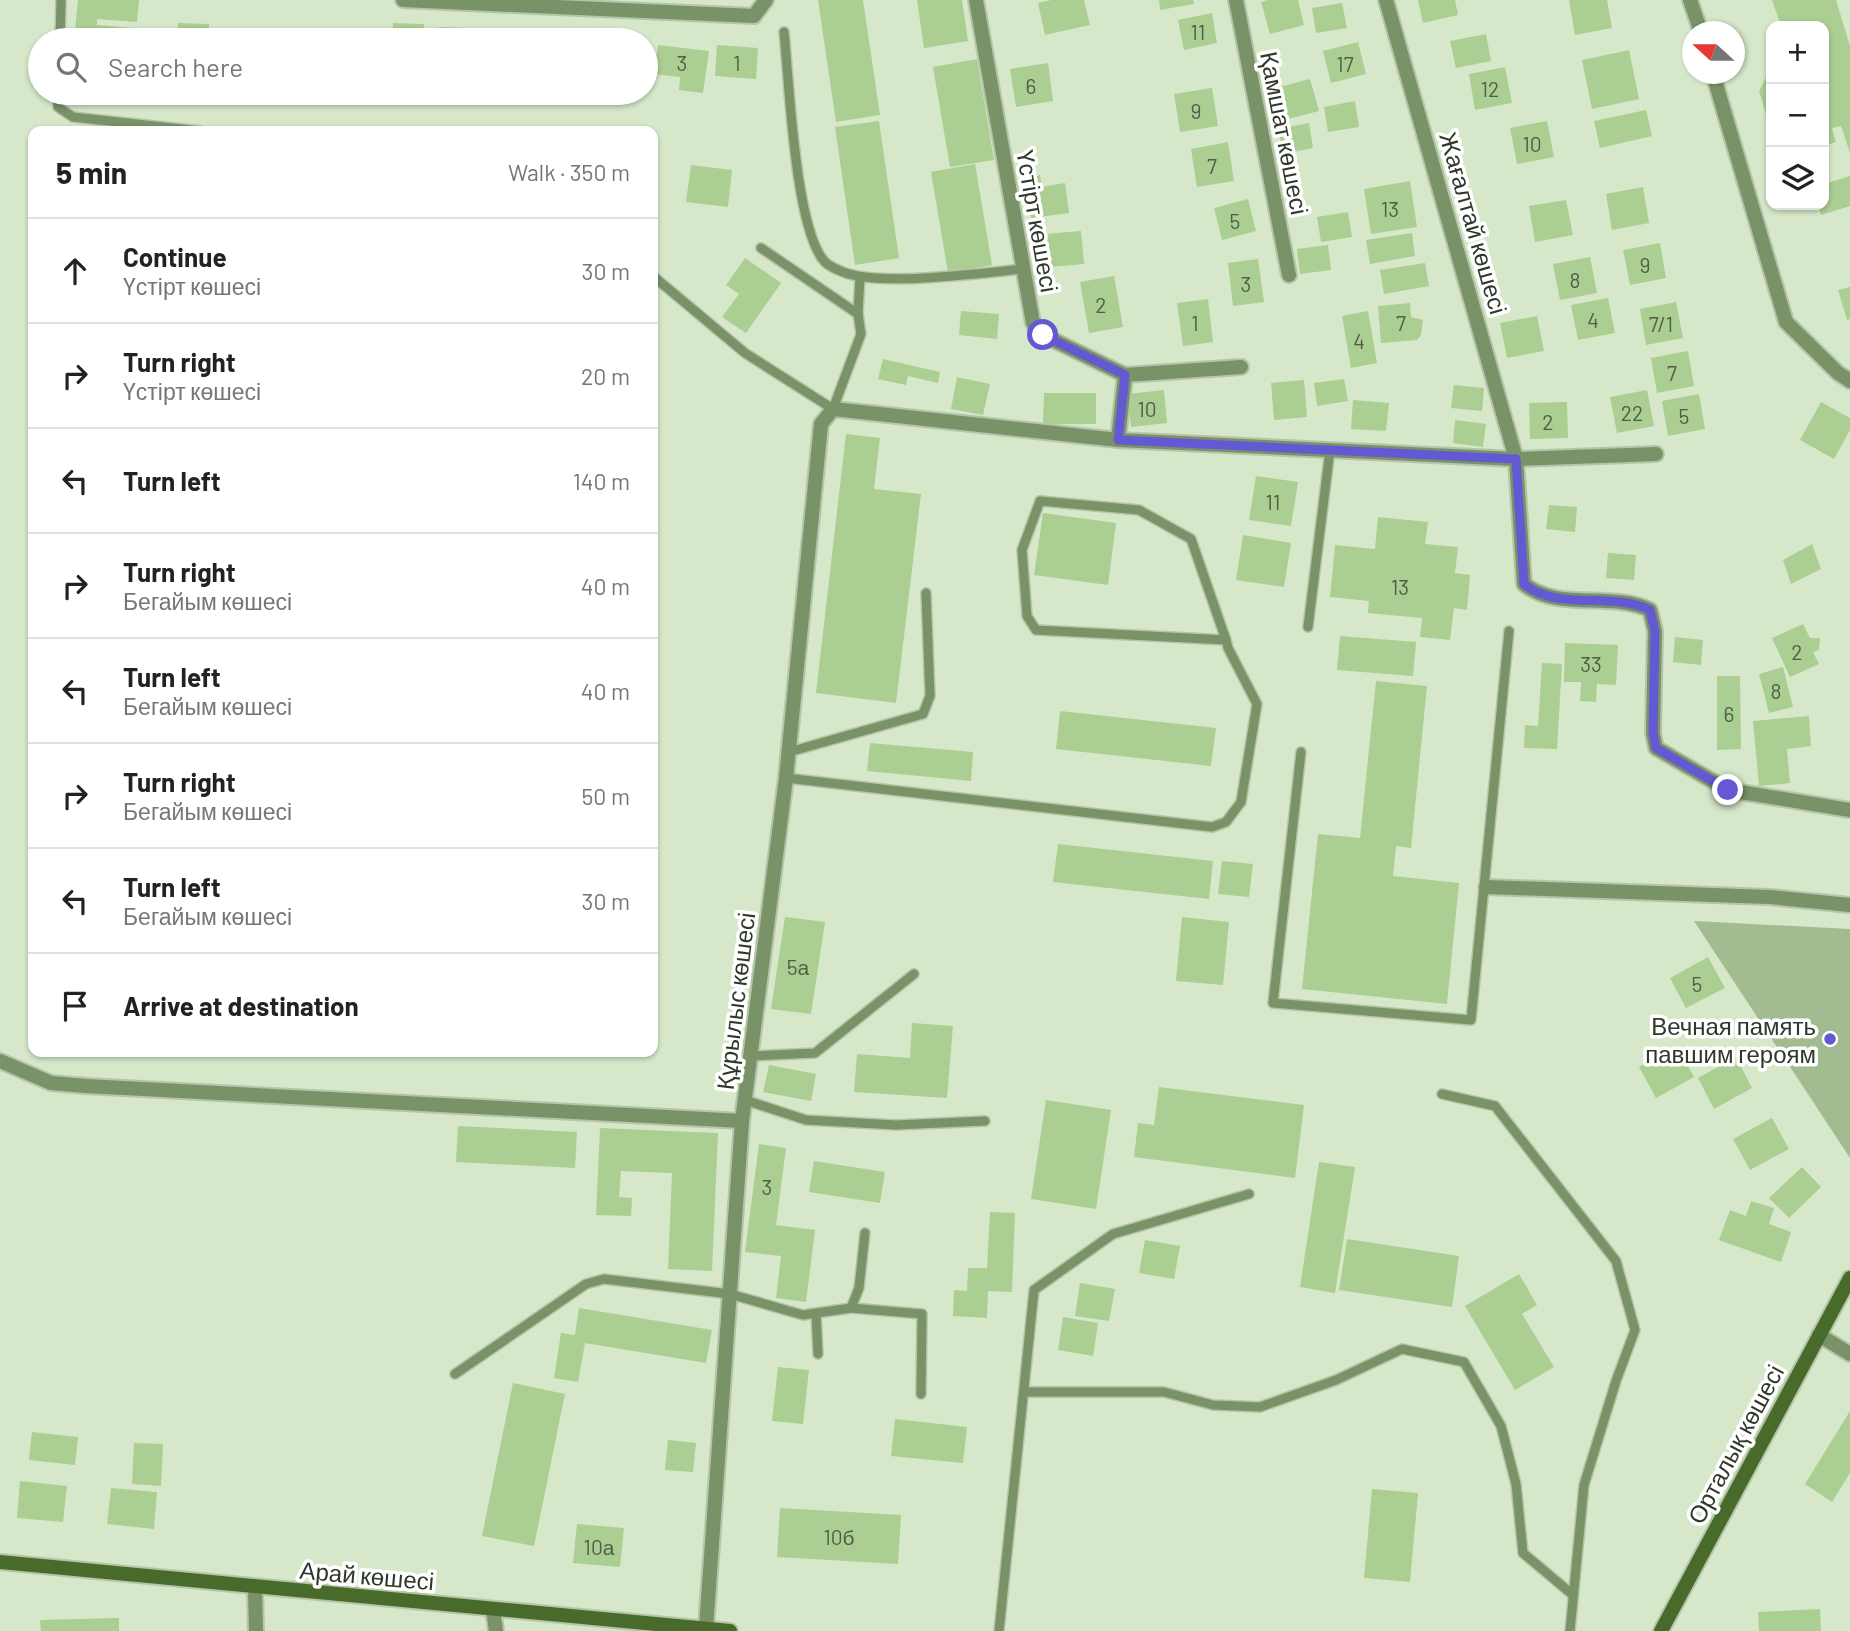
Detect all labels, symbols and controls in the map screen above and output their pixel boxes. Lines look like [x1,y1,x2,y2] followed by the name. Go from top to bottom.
[1191,19,1205,44] house number: 11
[1682,21,1745,84] north arrow
[1766,21,1829,210] map controls
[1766,21,1829,84] button: +
[28,28,658,105] search box
[52,48,90,86] icon: search
[1255,49,1315,217] street label: Қамшат көшесі
[677,50,687,75] house number: 3
[733,50,741,75] house number: 1
[108,51,243,82] text: Search here
[1336,51,1354,76] house number: 17
[1026,73,1036,98] house number: 6
[1481,76,1499,101] house number: 12
[1766,84,1829,147] button: −
[1191,98,1201,123] house number: 9
[1434,129,1514,317] street label: Жағалтай көшесі
[1522,131,1542,156] house number: 10
[1766,147,1829,210] button: layers
[1011,148,1065,294] street label: Үстірт көшесі
[1207,153,1217,178] house number: 7
[56,154,127,190] text: 5 min
[508,158,630,186] text: Walk · 350 m
[1381,196,1399,221] house number: 13
[1230,208,1240,233] house number: 5
[123,241,227,272] text: Continue
[56,252,94,290] icon: ahead
[1640,252,1650,277] house number: 9
[582,257,630,285] text: 30 m
[1570,267,1580,292] house number: 8
[1241,271,1251,296] house number: 3
[123,272,261,300] text: Үстірт көшесі
[1095,292,1107,317] house number: 2
[1587,307,1599,332] house number: 4
[1191,310,1199,335] house number: 1
[1396,310,1406,335] house number: 7
[1649,311,1673,336] house number: 7/1
[1027,319,1058,350] route start
[1353,328,1365,353] house number: 4
[123,346,236,377] text: Turn right
[56,357,94,395] icon: right
[1667,360,1677,385] house number: 7
[581,362,630,390] text: 20 m
[123,377,261,405] text: Үстірт көшесі
[1137,396,1157,421] house number: 10
[1621,400,1643,425] house number: 22
[1679,403,1689,428] house number: 5
[1542,409,1554,434] house number: 2
[56,462,94,500] icon: left
[123,465,221,496] text: Turn left
[573,467,630,495] text: 140 m
[1266,489,1280,514] house number: 11
[123,556,236,587] text: Turn right
[56,567,94,605] icon: right
[581,572,630,600] text: 40 m
[1391,574,1409,599] house number: 13
[123,587,292,615] text: Бегайым көшесі
[1791,639,1803,664] house number: 2
[1580,651,1602,676] house number: 33
[123,661,221,692] text: Turn left
[56,672,94,710] icon: left
[581,677,630,705] text: 40 m
[1771,678,1781,703] house number: 8
[123,692,292,720] text: Бегайым көшесі
[1724,701,1734,726] house number: 6
[123,766,236,797] text: Turn right
[1712,774,1743,805] route end
[56,777,94,815] icon: right
[582,782,630,810] text: 50 m
[123,797,292,825] text: Бегайым көшесі
[123,871,221,902] text: Turn left
[56,882,94,920] icon: left
[582,887,630,915] text: 30 m
[123,902,292,930] text: Бегайым көшесі
[710,911,760,1091] street label: Құрылыс көшесі
[787,954,810,979] house number: 5а
[1692,971,1702,996] house number: 5
[56,987,94,1025] icon: arrive
[123,990,359,1021] text: Arrive at destination
[1645,1011,1816,1068] place label: Вечная память павшим героям
[1822,1031,1838,1047] marker: Вечная память павшим героям
[762,1174,772,1199] house number: 3
[1681,1360,1789,1528] street label: Орталық көшесі
[823,1524,855,1549] house number: 10б
[584,1534,615,1559] house number: 10а
[299,1555,435,1595] street label: Арай көшесі

